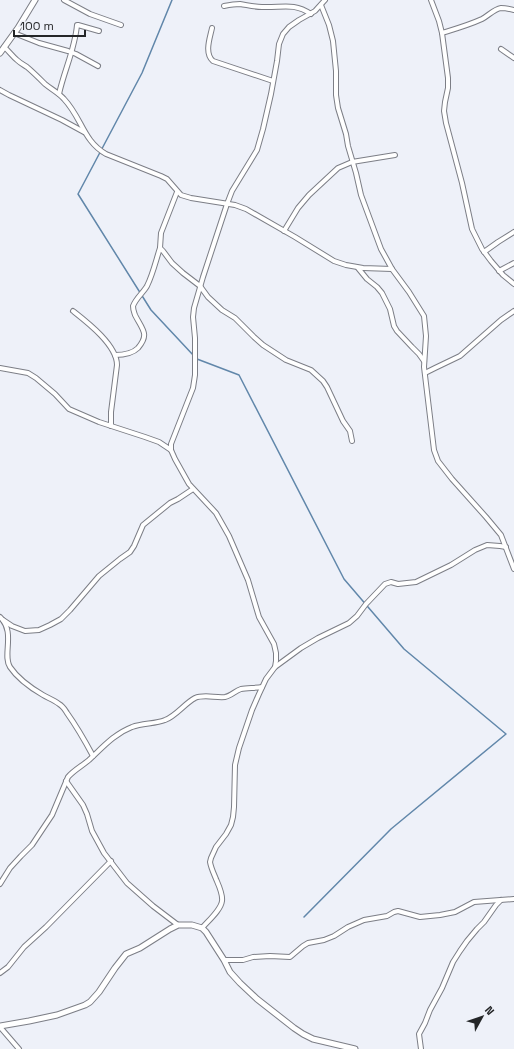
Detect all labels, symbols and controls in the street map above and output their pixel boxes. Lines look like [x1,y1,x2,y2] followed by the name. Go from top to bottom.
[14,12,85,38] scale bar
[20,18,54,34] text: 100 m
[462,997,502,1037] north arrow
[482,1003,497,1018] text: N

